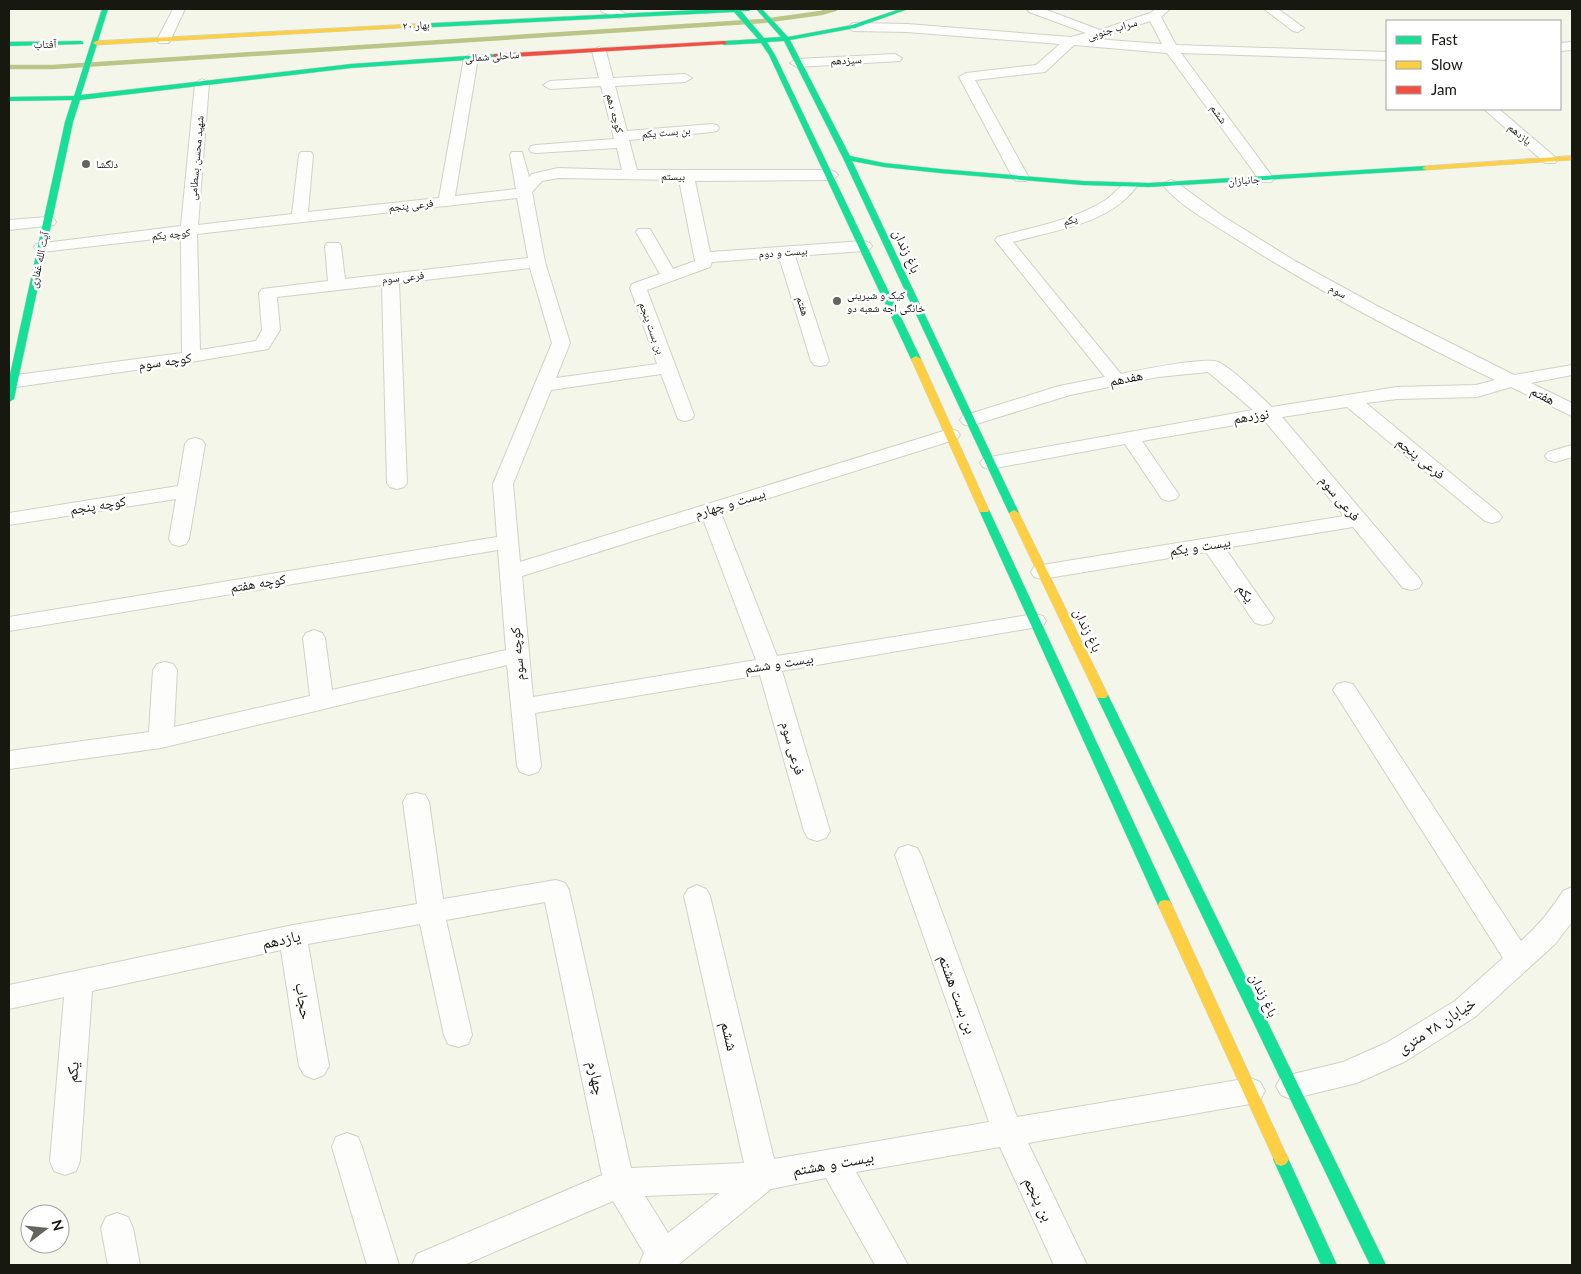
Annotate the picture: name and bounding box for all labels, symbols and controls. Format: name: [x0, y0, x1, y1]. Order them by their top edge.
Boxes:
street label: سراب جنوبی: [1085, 15, 1139, 43]
street label: بهار ۲۰: [402, 17, 430, 32]
legend: [1386, 20, 1561, 110]
text: Fast: [1431, 30, 1458, 48]
street label: آفتاب: [34, 37, 57, 51]
street label: ساحلی شمالی: [464, 47, 520, 65]
street label: سیزدهم: [830, 52, 862, 69]
text: Slow: [1431, 55, 1463, 73]
text: Jam: [1431, 80, 1457, 98]
street label: کوچه دهم: [602, 92, 627, 135]
street label: ششم: [1207, 102, 1231, 127]
street label: شهید محسن بسطامی: [185, 115, 207, 201]
street label: یازدهم: [1505, 120, 1535, 149]
street label: بن بست یکم: [641, 123, 691, 142]
place label: دلگشا: [96, 157, 118, 170]
marker: دلگشا: [80, 158, 92, 170]
street label: بیستم: [661, 169, 685, 184]
street label: جانبازان: [1227, 172, 1261, 188]
street label: فرعی پنجم: [388, 196, 435, 215]
street label: یکم: [1061, 211, 1080, 230]
street label: کوچه یکم: [151, 225, 192, 244]
street label: باغ زندان: [888, 226, 925, 277]
street label: آیت الله غفاری: [26, 230, 52, 289]
street label: بیست و دوم: [758, 243, 808, 261]
street label: فرعی سوم: [381, 268, 425, 286]
street label: سوم: [1327, 281, 1349, 301]
place label: کیک و شیرینی خانگی اجه شعبه دو: [847, 288, 925, 315]
street label: هفتم: [792, 295, 813, 318]
marker: کیک و شیرینی خانگی اجه شعبه دو: [831, 295, 843, 307]
street label: بن بست پنجم: [635, 300, 668, 356]
street label: کوچه سوم: [137, 348, 193, 375]
street label: هفدهم: [1108, 366, 1144, 391]
street label: هفتم: [1527, 381, 1558, 410]
street label: نوزدهم: [1232, 404, 1271, 429]
street label: فرعی پنجم: [1392, 433, 1449, 484]
street label: فرعی سوم: [1315, 471, 1364, 525]
street label: بیست و چهارم: [692, 484, 768, 523]
street label: کوچه پنجم: [69, 492, 128, 519]
street label: بیست و یکم: [1168, 532, 1232, 561]
street label: کوچه هفتم: [229, 570, 287, 597]
street label: یکم: [1232, 580, 1259, 607]
street label: باغ زندان: [1069, 605, 1106, 656]
street label: کوچه سوم: [506, 626, 529, 682]
street label: بیست و ششم: [743, 649, 815, 678]
street label: فرعی سوم: [776, 719, 809, 777]
street label: یازدهم: [260, 925, 302, 954]
street label: بن بست هشتم: [933, 952, 982, 1037]
street label: باغ زندان: [1245, 970, 1282, 1021]
street label: حجاب: [292, 981, 317, 1021]
street label: خیابان ۲۸ متری: [1393, 992, 1480, 1059]
street label: ششم: [716, 1019, 743, 1053]
street label: چهارم: [583, 1059, 610, 1097]
street label: یکم: [61, 1061, 84, 1084]
street label: بیست و هشتم: [791, 1146, 876, 1181]
street label: بن پنجم: [1019, 1173, 1058, 1225]
north arrow: [20, 1204, 70, 1254]
text: N: [48, 1218, 68, 1233]

